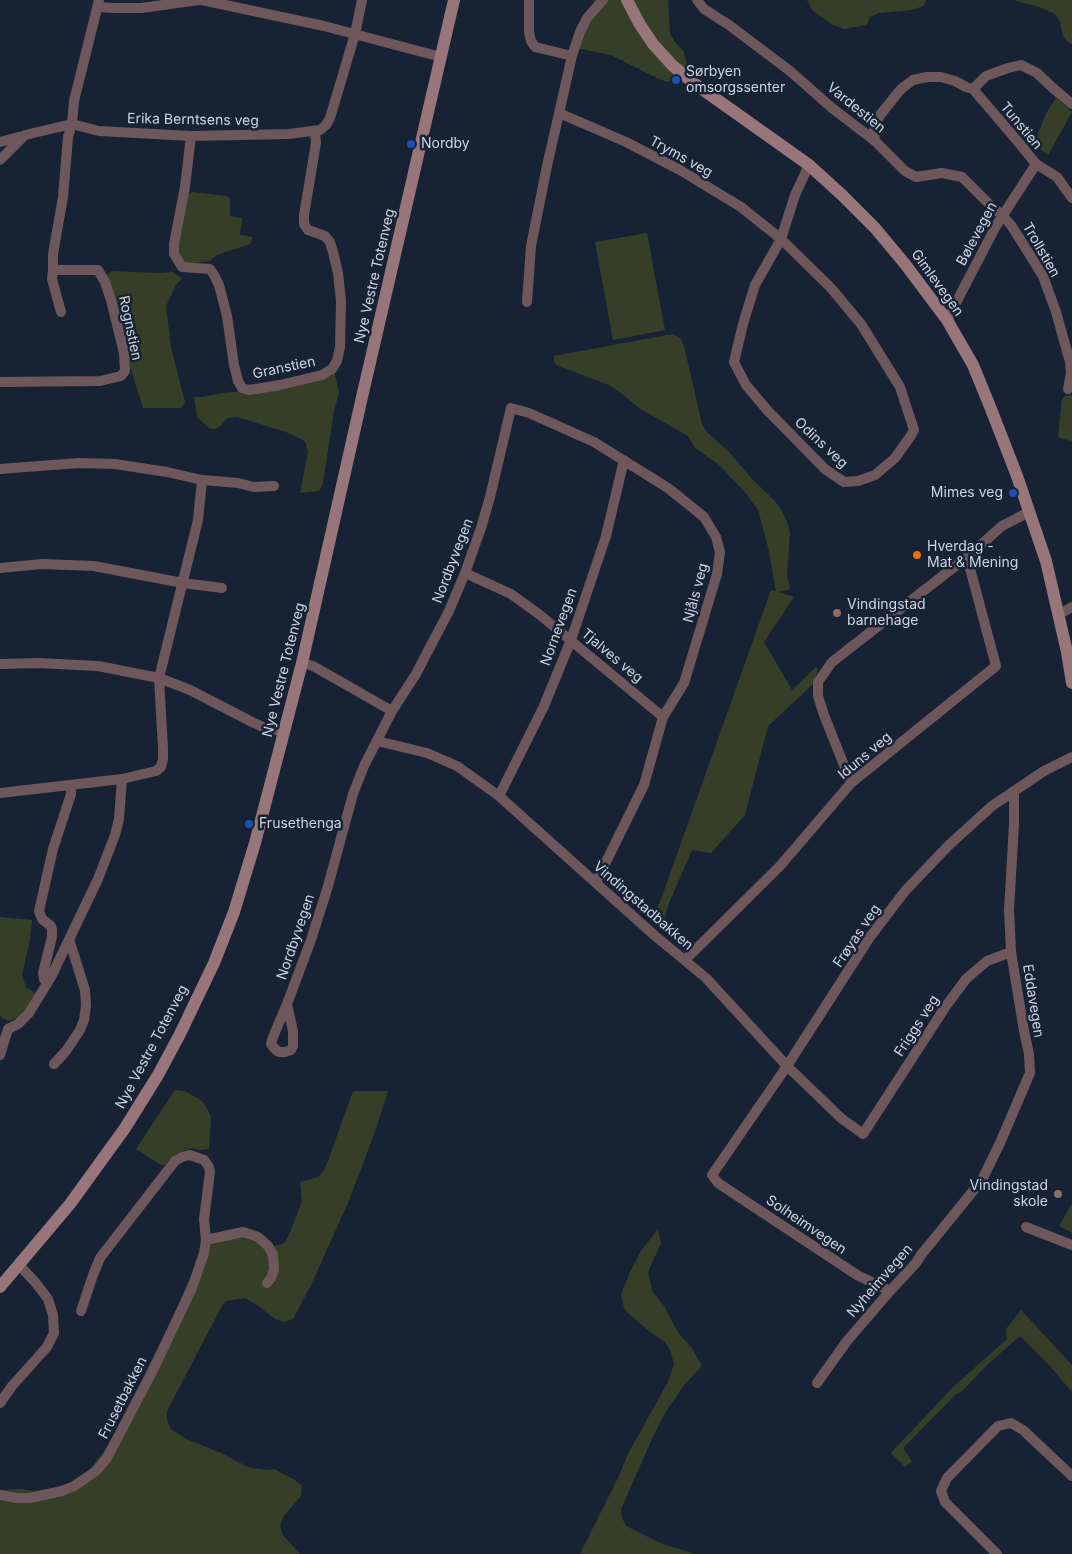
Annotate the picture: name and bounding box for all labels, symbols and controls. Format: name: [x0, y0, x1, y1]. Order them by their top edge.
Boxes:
place label: Sørbyen omsorgssenter: [686, 64, 785, 96]
marker: Sørbyen omsorgssenter: [670, 74, 682, 86]
street label: Vardestien: [823, 79, 889, 137]
street label: Tunstien: [996, 99, 1046, 153]
street label: Erika Berntsens veg: [127, 110, 259, 130]
street label: Tryms veg: [647, 133, 715, 181]
place label: Nordby: [421, 136, 470, 152]
marker: Nordby: [405, 138, 417, 150]
street label: Bølevegen: [953, 199, 1001, 269]
street label: Nye Vestre Totenveg: [351, 207, 399, 345]
street label: Trollstien: [1019, 220, 1063, 280]
street label: Gimlevegen: [907, 246, 967, 320]
street label: Rognstien: [115, 294, 145, 362]
street label: Granstien: [251, 353, 317, 383]
street label: Odins veg: [791, 414, 851, 472]
place label: Mimes veg: [931, 485, 1003, 501]
marker: Mimes veg: [1007, 487, 1019, 499]
street label: Nordbyvegen: [429, 516, 477, 606]
place label: Hverdag - Mat & Mening: [927, 539, 1018, 572]
marker: Hverdag - Mat & Mening: [911, 549, 923, 561]
street label: Njåls veg: [680, 561, 712, 625]
street label: Nornevegen: [537, 586, 581, 668]
place label: Vindingstad barnehage: [847, 597, 926, 630]
street label: Nye Vestre Totenveg: [259, 601, 309, 739]
marker: Vindingstad barnehage: [831, 607, 843, 619]
street label: Tjalves veg: [578, 625, 646, 687]
street label: Iduns veg: [835, 729, 895, 783]
place label: Frusethenga: [259, 816, 342, 832]
marker: Frusethenga: [243, 818, 255, 830]
street label: Vindingstadbakken: [590, 858, 696, 954]
street label: Nordbyvegen: [273, 892, 319, 982]
street label: Frøyas veg: [830, 901, 884, 971]
street label: Eddavegen: [1019, 963, 1047, 1039]
street label: Nye Vestre Totenveg: [112, 982, 192, 1112]
street label: Friggs veg: [891, 992, 943, 1060]
place label: Vindingstad skole: [969, 1178, 1048, 1210]
marker: Vindingstad skole: [1052, 1188, 1064, 1200]
street label: Solheimvegen: [763, 1192, 849, 1258]
street label: Nyheimvegen: [844, 1241, 916, 1321]
street label: Frusetbakken: [95, 1354, 151, 1442]

